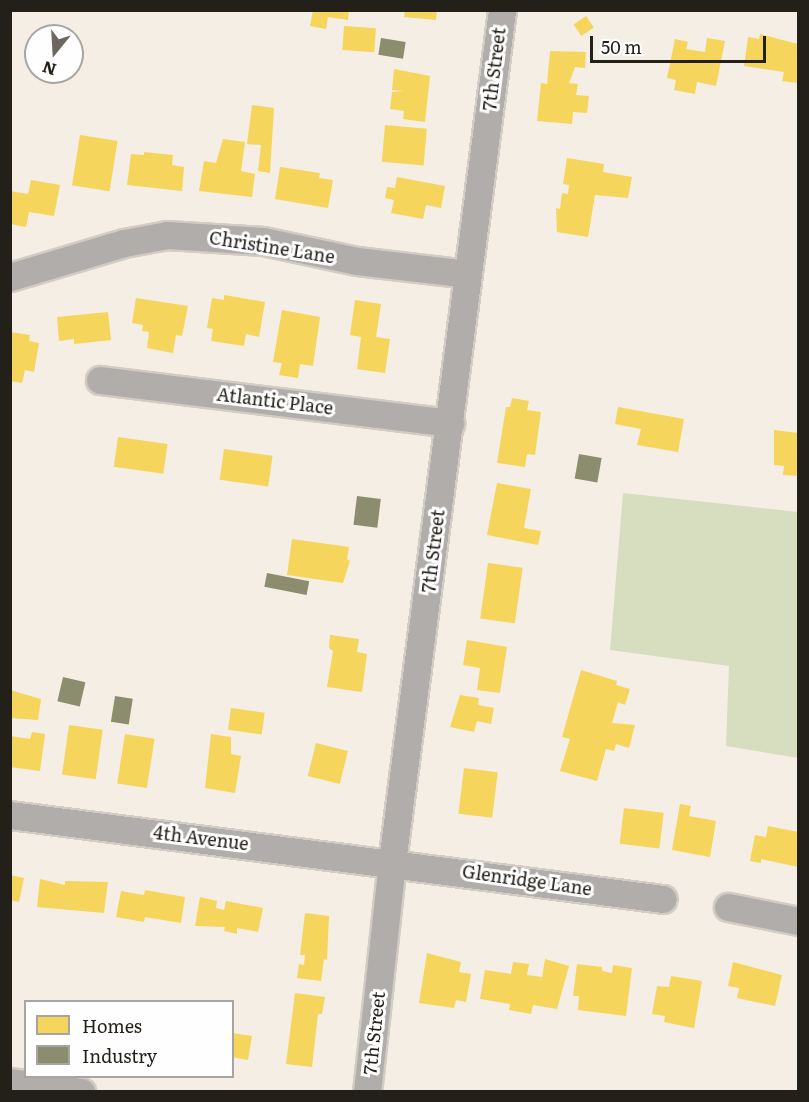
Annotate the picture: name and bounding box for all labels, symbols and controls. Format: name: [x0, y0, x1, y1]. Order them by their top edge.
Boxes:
north arrow: [24, 24, 84, 84]
scale bar: [593, 24, 768, 62]
street label: 7th Street: [478, 26, 510, 112]
text: 50 m: [601, 33, 642, 60]
text: N: [39, 56, 59, 83]
street label: Christine Lane: [208, 226, 336, 268]
street label: Atlantic Place: [216, 383, 334, 419]
street label: 7th Street: [417, 508, 449, 594]
street label: 4th Avenue: [152, 821, 250, 855]
street label: Glenridge Lane: [461, 860, 593, 900]
street label: 7th Street: [359, 990, 389, 1076]
legend: [24, 1000, 234, 1078]
text: Homes: [82, 1012, 142, 1039]
text: Industry: [82, 1042, 157, 1069]

